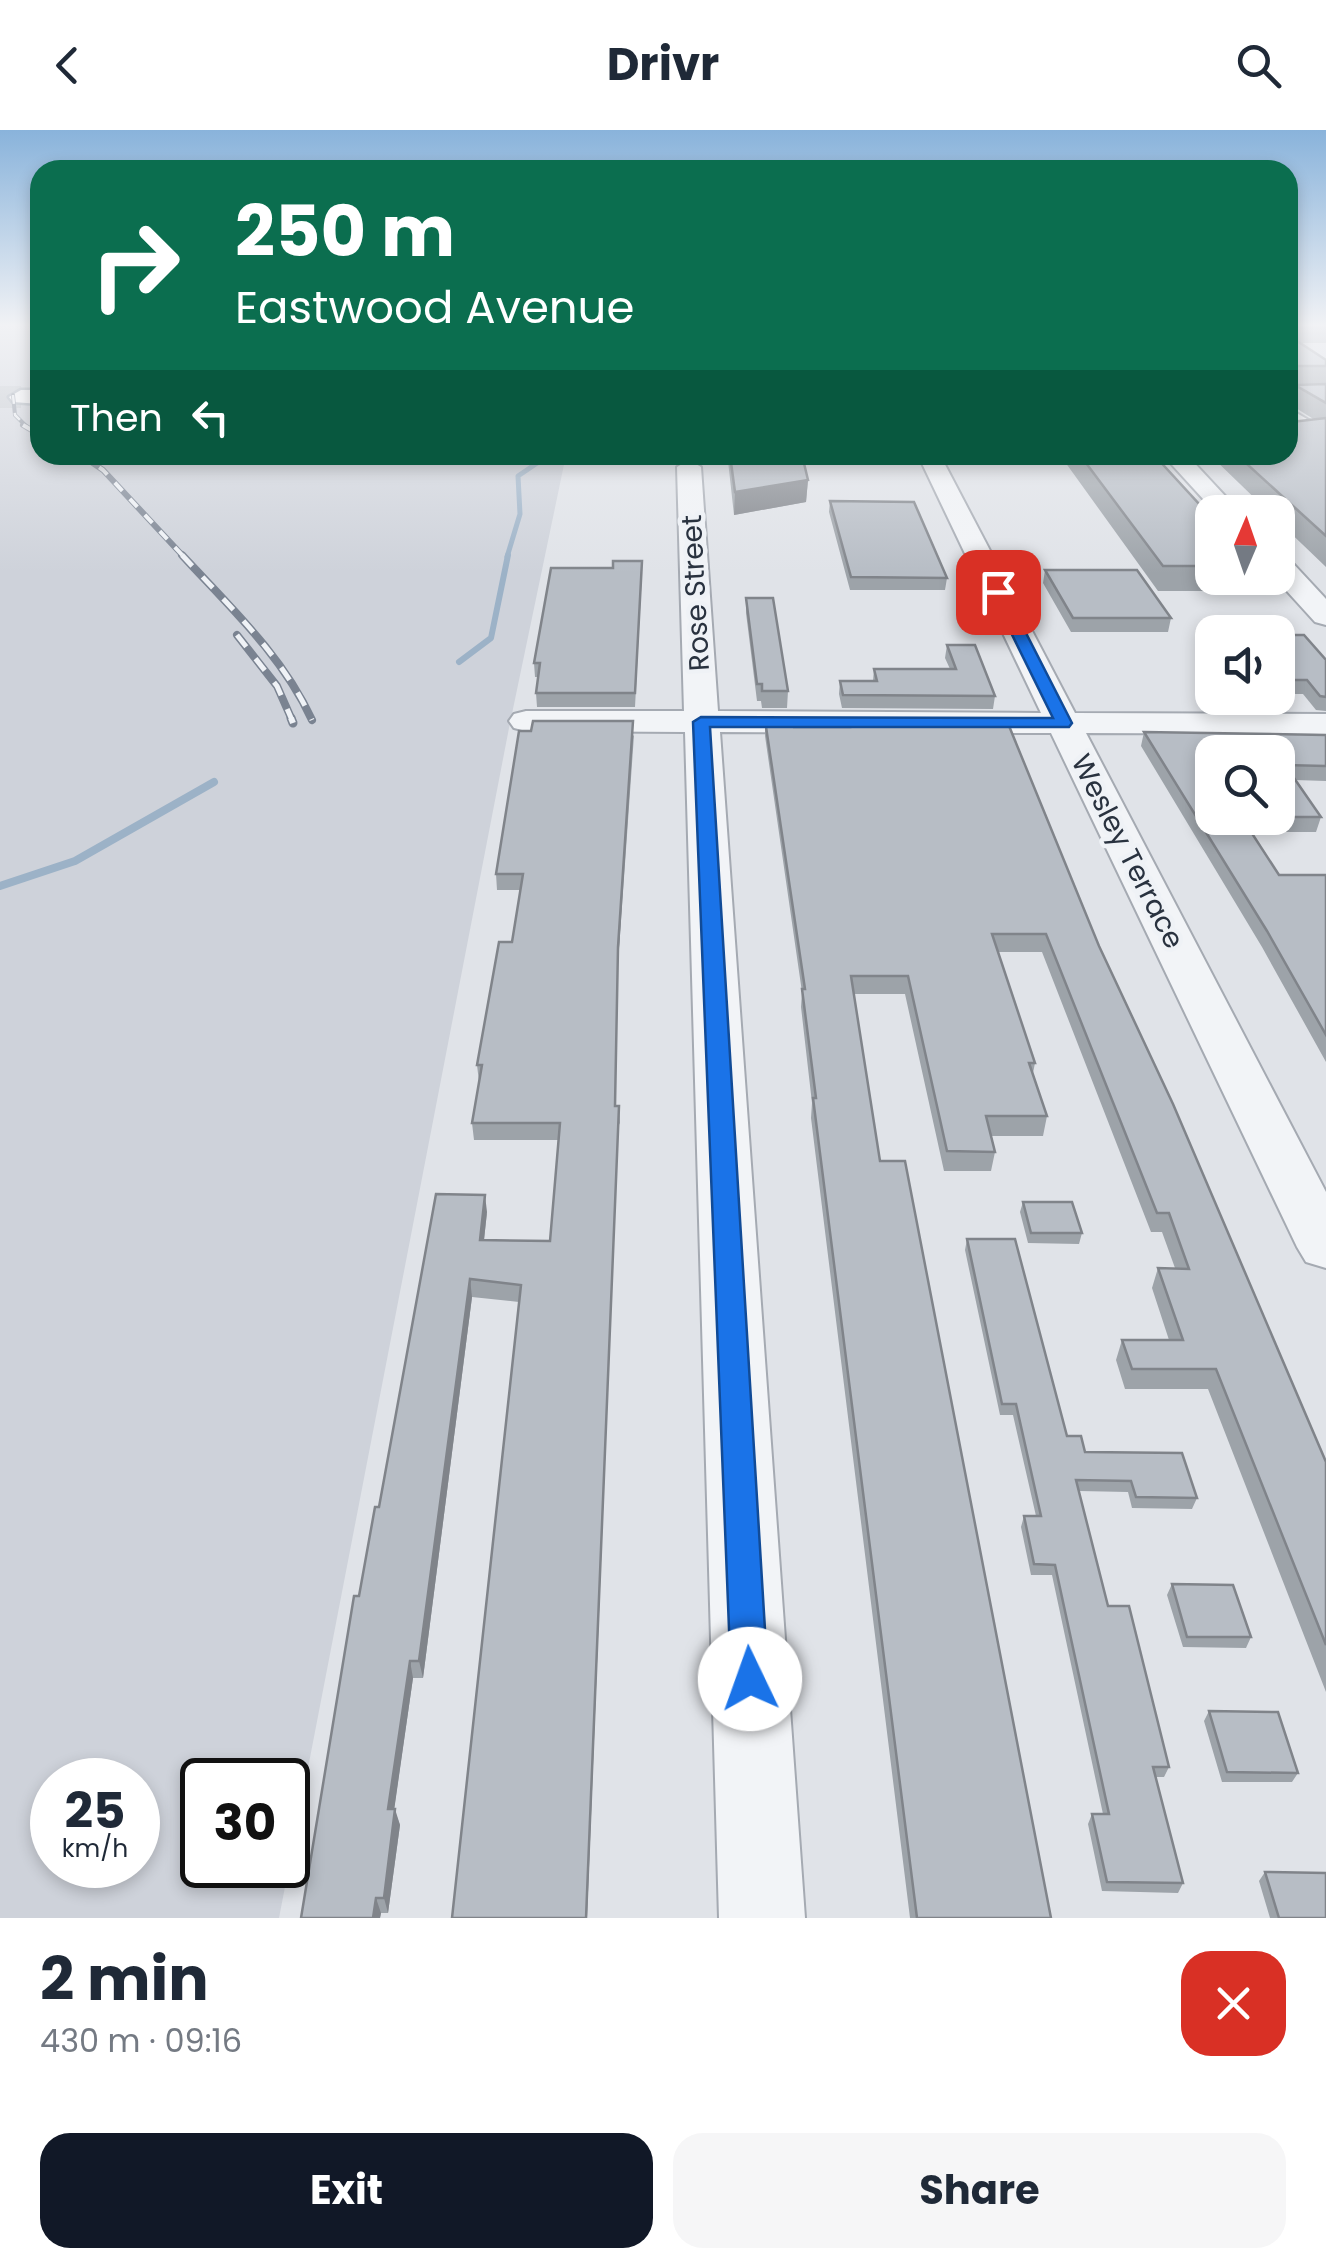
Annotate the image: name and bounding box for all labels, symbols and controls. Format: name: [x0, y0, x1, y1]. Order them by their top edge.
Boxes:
text: Drivr: [607, 33, 719, 96]
icon: back: [40, 38, 95, 93]
icon: search: [1231, 38, 1286, 93]
text: 250 m: [235, 182, 455, 281]
icon: right: [70, 200, 200, 330]
text: Eastwood Avenue: [235, 276, 634, 339]
icon: left: [183, 390, 238, 445]
text: Then: [70, 391, 163, 444]
north arrow: [1195, 495, 1295, 595]
map controls: [1195, 495, 1295, 835]
street label: Rose Street: [672, 514, 719, 672]
pin: [956, 550, 1041, 635]
icon: arrive: [971, 565, 1026, 620]
button: sound: [1195, 615, 1295, 715]
button: search: [1195, 735, 1295, 835]
street label: Wesley Terrace: [1062, 747, 1193, 955]
position arrow: [698, 1627, 802, 1731]
speed limit sign: 30: [180, 1758, 310, 1888]
text: 25: [64, 1775, 126, 1846]
text: km/h: [62, 1831, 128, 1866]
text: 2 min: [40, 1937, 209, 2021]
button: close: [1181, 1951, 1286, 2056]
text: 430 m · 09:16: [40, 2018, 242, 2063]
button: Exit: [40, 2133, 653, 2248]
button: Share: [673, 2133, 1286, 2248]

